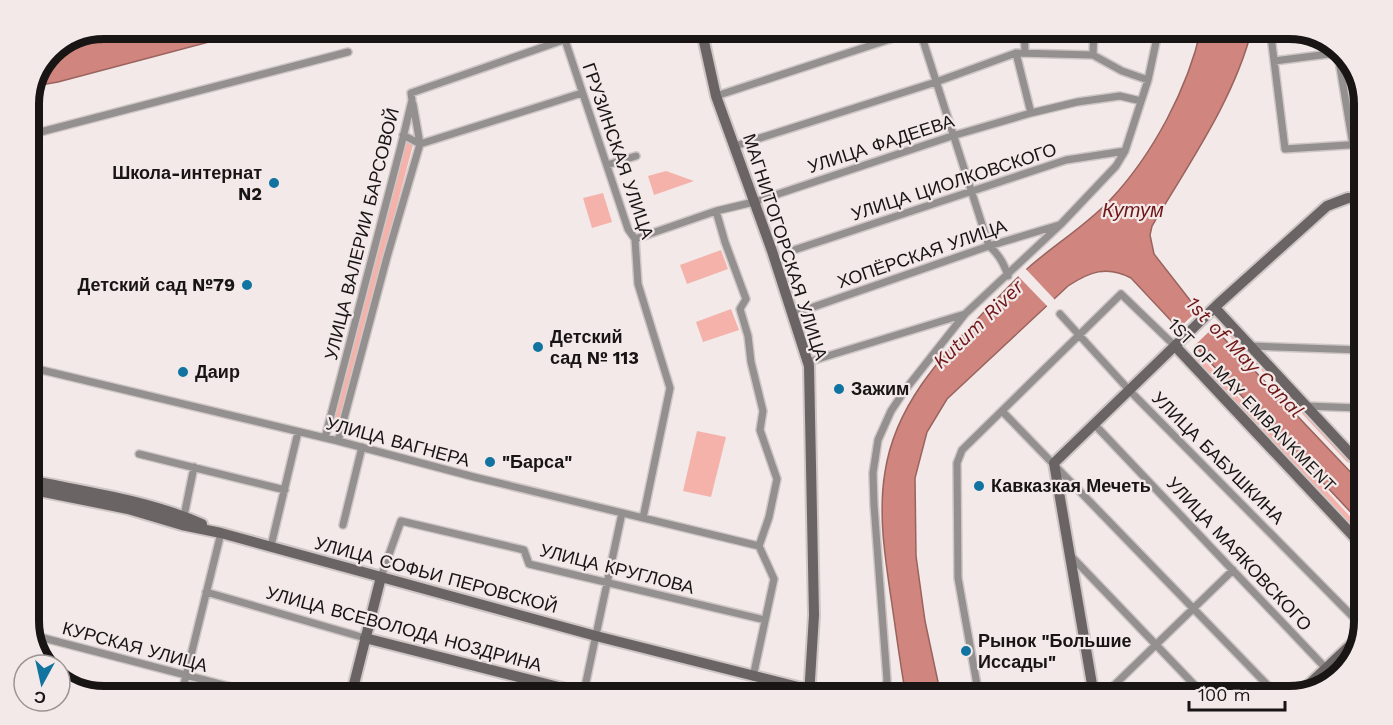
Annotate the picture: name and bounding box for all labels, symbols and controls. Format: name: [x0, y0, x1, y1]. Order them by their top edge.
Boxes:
street label: ГРУЗИНСКАЯ УЛИЦА: [578, 60, 658, 242]
street label: УЛИЦА ВАЛЕРИИ БАРСОВОЙ: [320, 106, 403, 362]
street label: УЛИЦА ФАДЕЕВА: [805, 110, 957, 177]
street label: МАГНИТОГОРСКАЯ УЛИЦА: [739, 131, 832, 363]
street label: УЛИЦА ЦИОЛКОВСКОГО: [849, 138, 1059, 225]
place label: Школа-интернат N2: [112, 162, 262, 204]
marker: Школа-интернат N2: [267, 176, 281, 190]
water label: Кутум: [1102, 198, 1164, 222]
street label: ХОПЁРСКАЯ УЛИЦА: [834, 215, 1009, 292]
place label: Детский сад №79: [78, 274, 235, 295]
water label: Kutum River: [928, 274, 1029, 373]
marker: Детский сад №79: [240, 278, 254, 292]
water label: 1st of May Canal: [1181, 292, 1309, 422]
street label: 1ST OF MAY EMBANKMENT: [1164, 314, 1341, 496]
place label: Детский сад № 113: [550, 326, 639, 368]
marker: Детский сад № 113: [531, 340, 545, 354]
place label: Даир: [195, 361, 240, 382]
marker: Даир: [176, 365, 190, 379]
place label: Зажим: [851, 378, 909, 399]
marker: Зажим: [832, 382, 846, 396]
street label: УЛИЦА БАБУШКИНА: [1148, 387, 1289, 528]
street label: УЛИЦА ВАГНЕРА: [324, 412, 472, 471]
place label: "Барса": [502, 451, 572, 472]
marker: "Барса": [483, 455, 497, 469]
street label: УЛИЦА МАЯКОВСКОГО: [1163, 472, 1316, 635]
place label: Кавказкая Мечеть: [991, 475, 1151, 496]
marker: Кавказкая Мечеть: [972, 479, 986, 493]
street label: УЛИЦА СОФЬИ ПЕРОВСКОЙ: [312, 532, 560, 617]
street label: УЛИЦА КРУГЛОВА: [538, 539, 697, 598]
street label: УЛИЦА ВСЕВОЛОДА НОЗДРИНА: [264, 582, 544, 675]
street label: КУРСКАЯ УЛИЦА: [60, 617, 210, 676]
place label: Рынок "Большие Иссады": [978, 630, 1132, 672]
marker: Рынок "Большие Иссады": [959, 644, 973, 658]
north arrow: [12, 653, 72, 713]
scale bar: [1189, 674, 1285, 712]
text: 100 m: [1198, 684, 1251, 705]
text: С: [33, 687, 47, 708]

